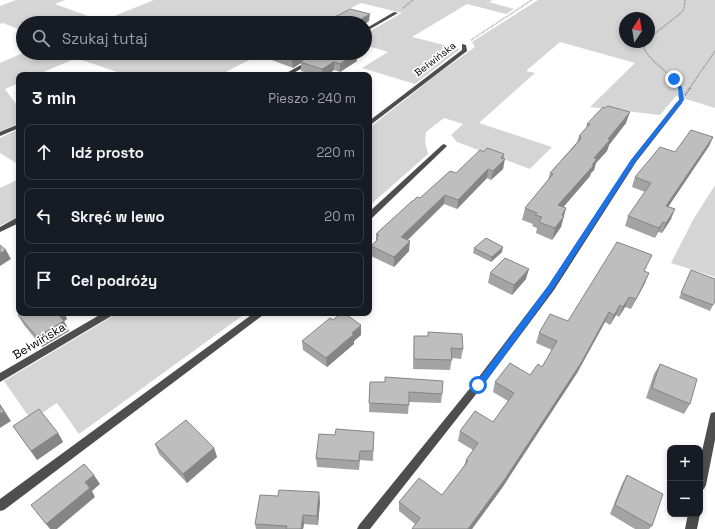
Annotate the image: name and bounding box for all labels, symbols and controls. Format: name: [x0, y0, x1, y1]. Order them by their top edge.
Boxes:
north arrow: [619, 12, 655, 48]
search box: [16, 16, 372, 60]
icon: search: [30, 27, 52, 49]
text: Szukaj tutaj: [62, 29, 148, 48]
street label: Bełwińska: [412, 39, 459, 79]
route end: [665, 70, 683, 88]
text: 3 min: [32, 87, 76, 109]
text: Pieszo · 240 m: [268, 90, 356, 107]
icon: ahead: [33, 141, 55, 163]
text: Idź prosto: [71, 143, 144, 162]
text: 220 m: [316, 144, 355, 161]
icon: left: [33, 205, 55, 227]
text: Skręć w lewo: [71, 207, 165, 226]
text: 20 m: [324, 208, 355, 225]
icon: arrive: [33, 269, 55, 291]
text: Cel podróży: [71, 271, 157, 290]
street label: Bełwińska: [10, 319, 68, 363]
route start: [469, 376, 487, 394]
map controls: [667, 445, 703, 517]
button: +: [667, 445, 703, 481]
button: −: [667, 481, 703, 517]

